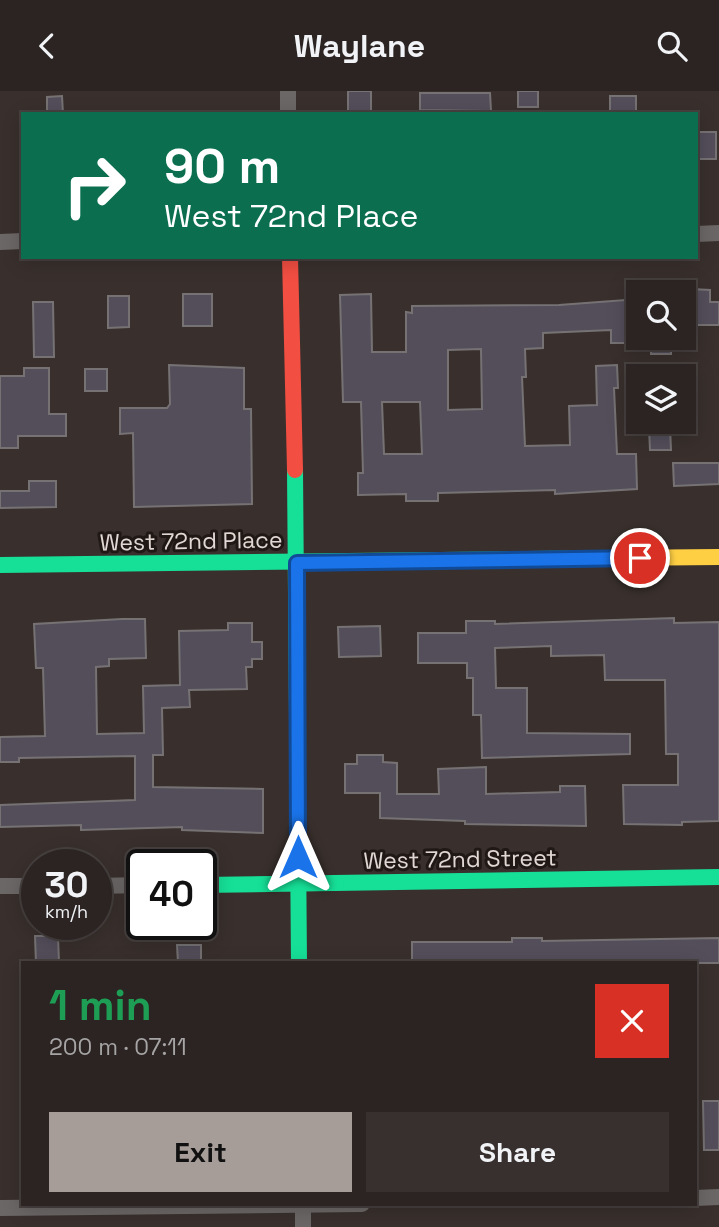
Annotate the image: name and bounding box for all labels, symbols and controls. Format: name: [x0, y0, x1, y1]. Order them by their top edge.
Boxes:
text: Waylane: [294, 26, 425, 66]
icon: back: [28, 27, 66, 65]
icon: search: [653, 27, 691, 65]
text: 90 m: [164, 135, 280, 197]
icon: right: [49, 140, 140, 231]
text: West 72nd Place: [164, 196, 419, 236]
map controls: [626, 280, 696, 434]
button: search: [626, 280, 696, 350]
button: layers: [626, 364, 696, 434]
street label: West 72nd Place: [99, 524, 283, 558]
pin: [610, 528, 670, 588]
icon: arrive: [621, 539, 659, 577]
position arrow: [261, 820, 335, 894]
street label: West 72nd Street: [363, 842, 557, 876]
speed limit sign: 40: [126, 849, 217, 940]
text: 30: [45, 863, 88, 907]
text: km/h: [45, 900, 88, 923]
text: 1 min: [49, 979, 152, 1032]
button: close: [595, 984, 669, 1058]
text: 200 m · 07:11: [49, 1032, 187, 1062]
button: Exit: [49, 1112, 352, 1192]
button: Share: [366, 1112, 669, 1192]

